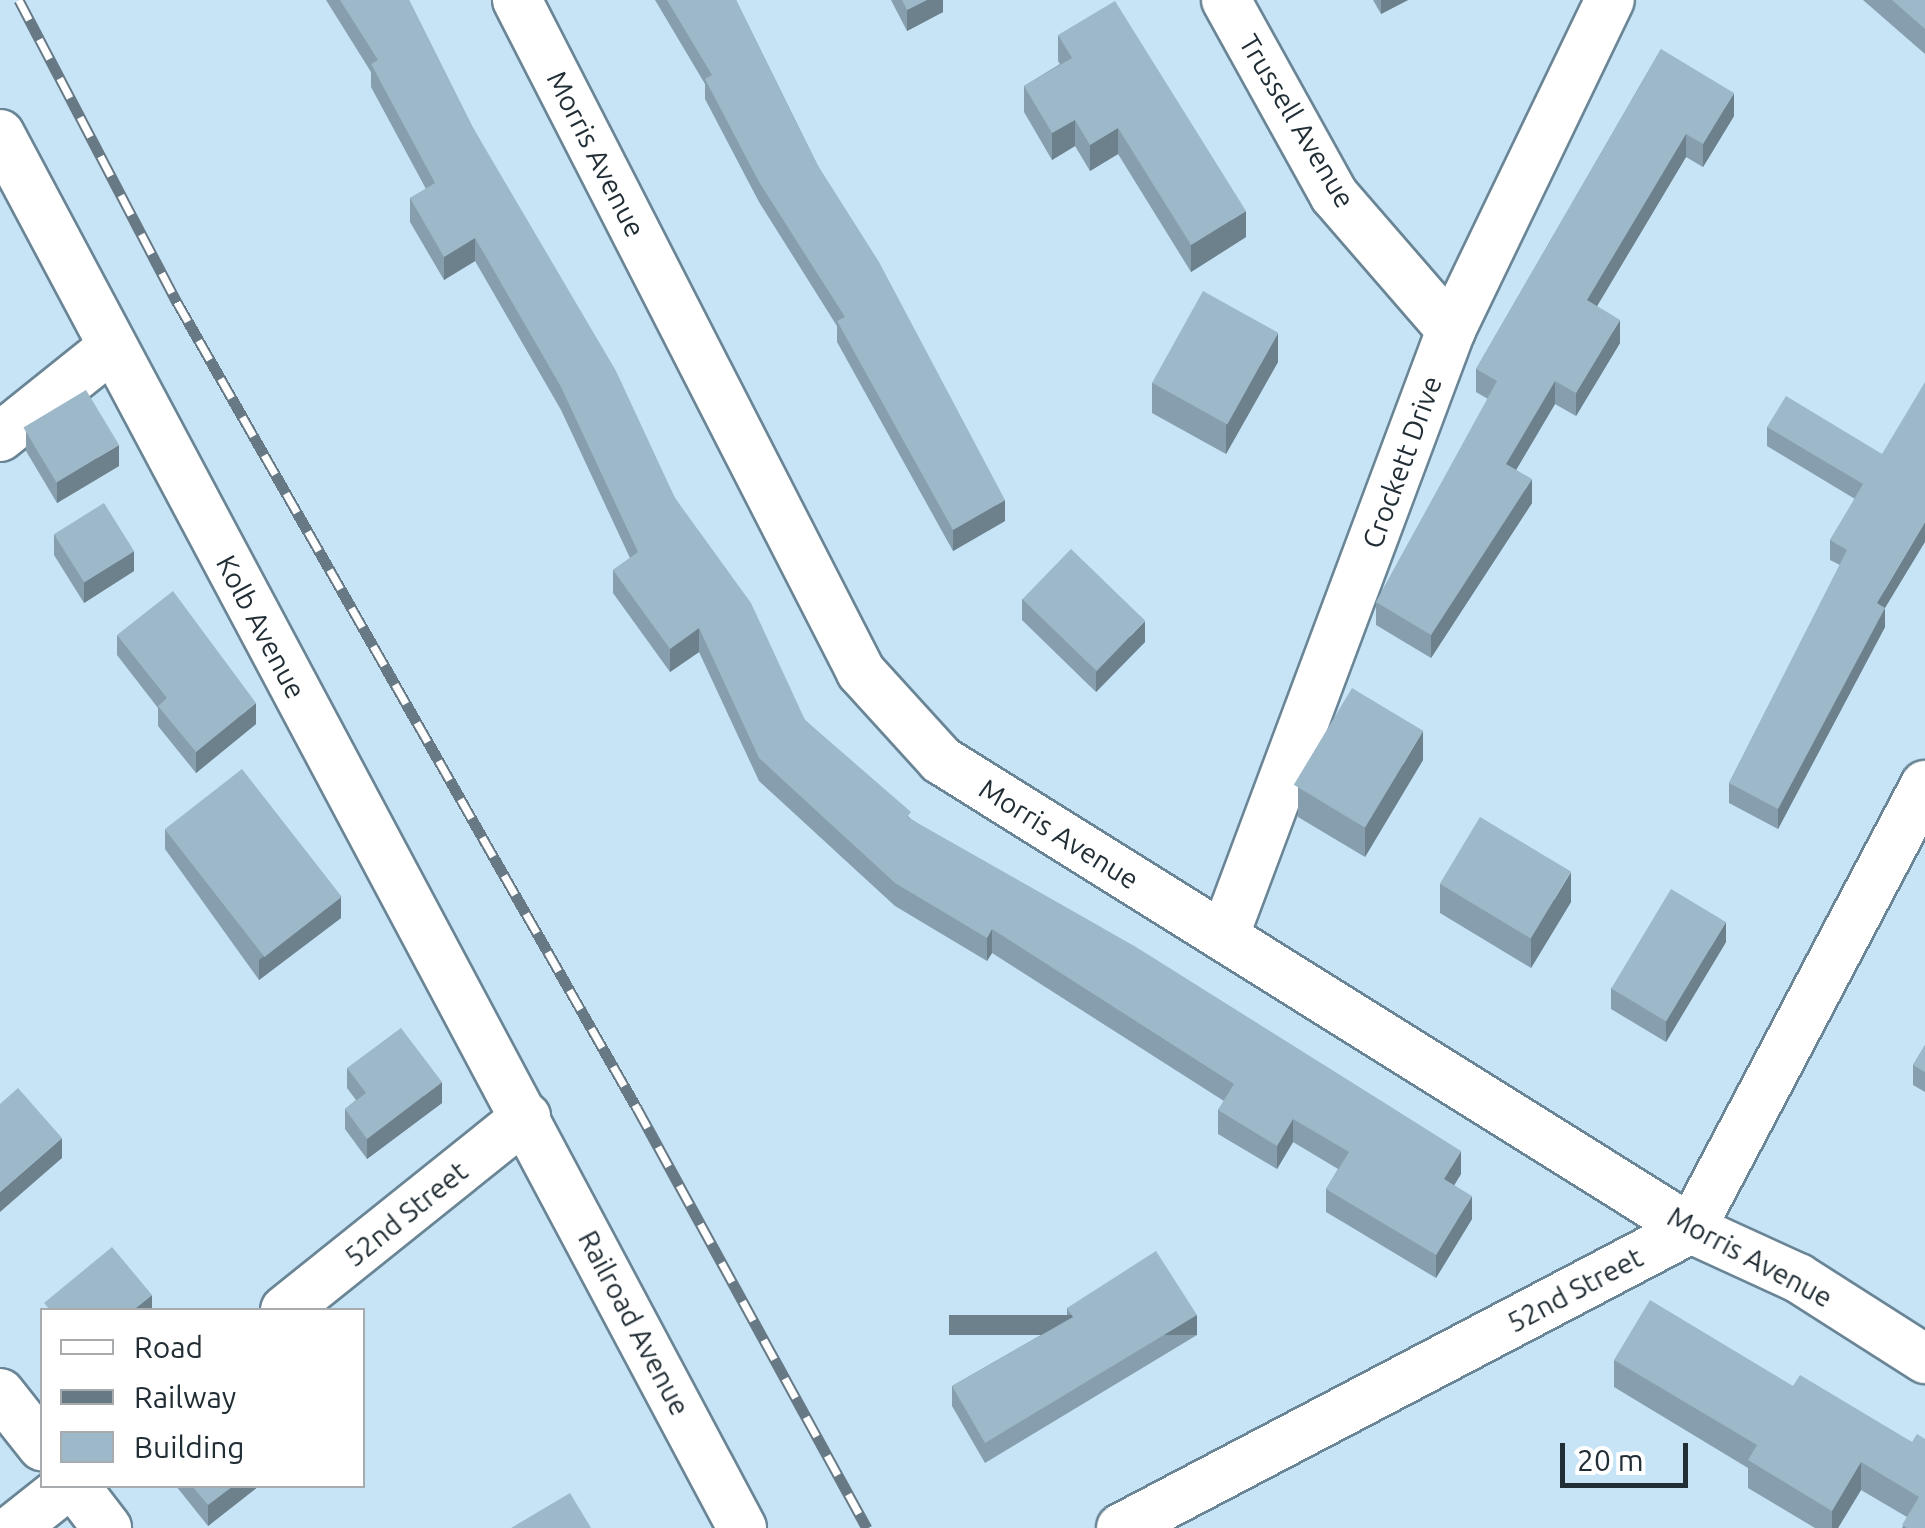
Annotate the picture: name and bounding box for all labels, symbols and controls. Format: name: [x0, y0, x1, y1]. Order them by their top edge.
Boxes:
street label: Trussell Avenue: [1232, 28, 1362, 214]
street label: Morris Avenue: [540, 65, 652, 243]
street label: Crockett Drive: [1355, 371, 1449, 553]
street label: Kolb Avenue: [209, 550, 313, 704]
street label: Morris Avenue: [973, 772, 1145, 896]
street label: 52nd Street: [338, 1154, 474, 1274]
street label: Morris Avenue: [1662, 1200, 1838, 1314]
street label: Railroad Avenue: [571, 1225, 697, 1421]
street label: 52nd Street: [1502, 1240, 1648, 1340]
legend: [40, 1308, 365, 1488]
text: Road: [134, 1330, 203, 1364]
text: Railway: [134, 1380, 236, 1414]
scale bar: [1565, 1423, 1692, 1485]
text: Building: [134, 1430, 245, 1464]
text: 20 m: [1577, 1443, 1644, 1477]

